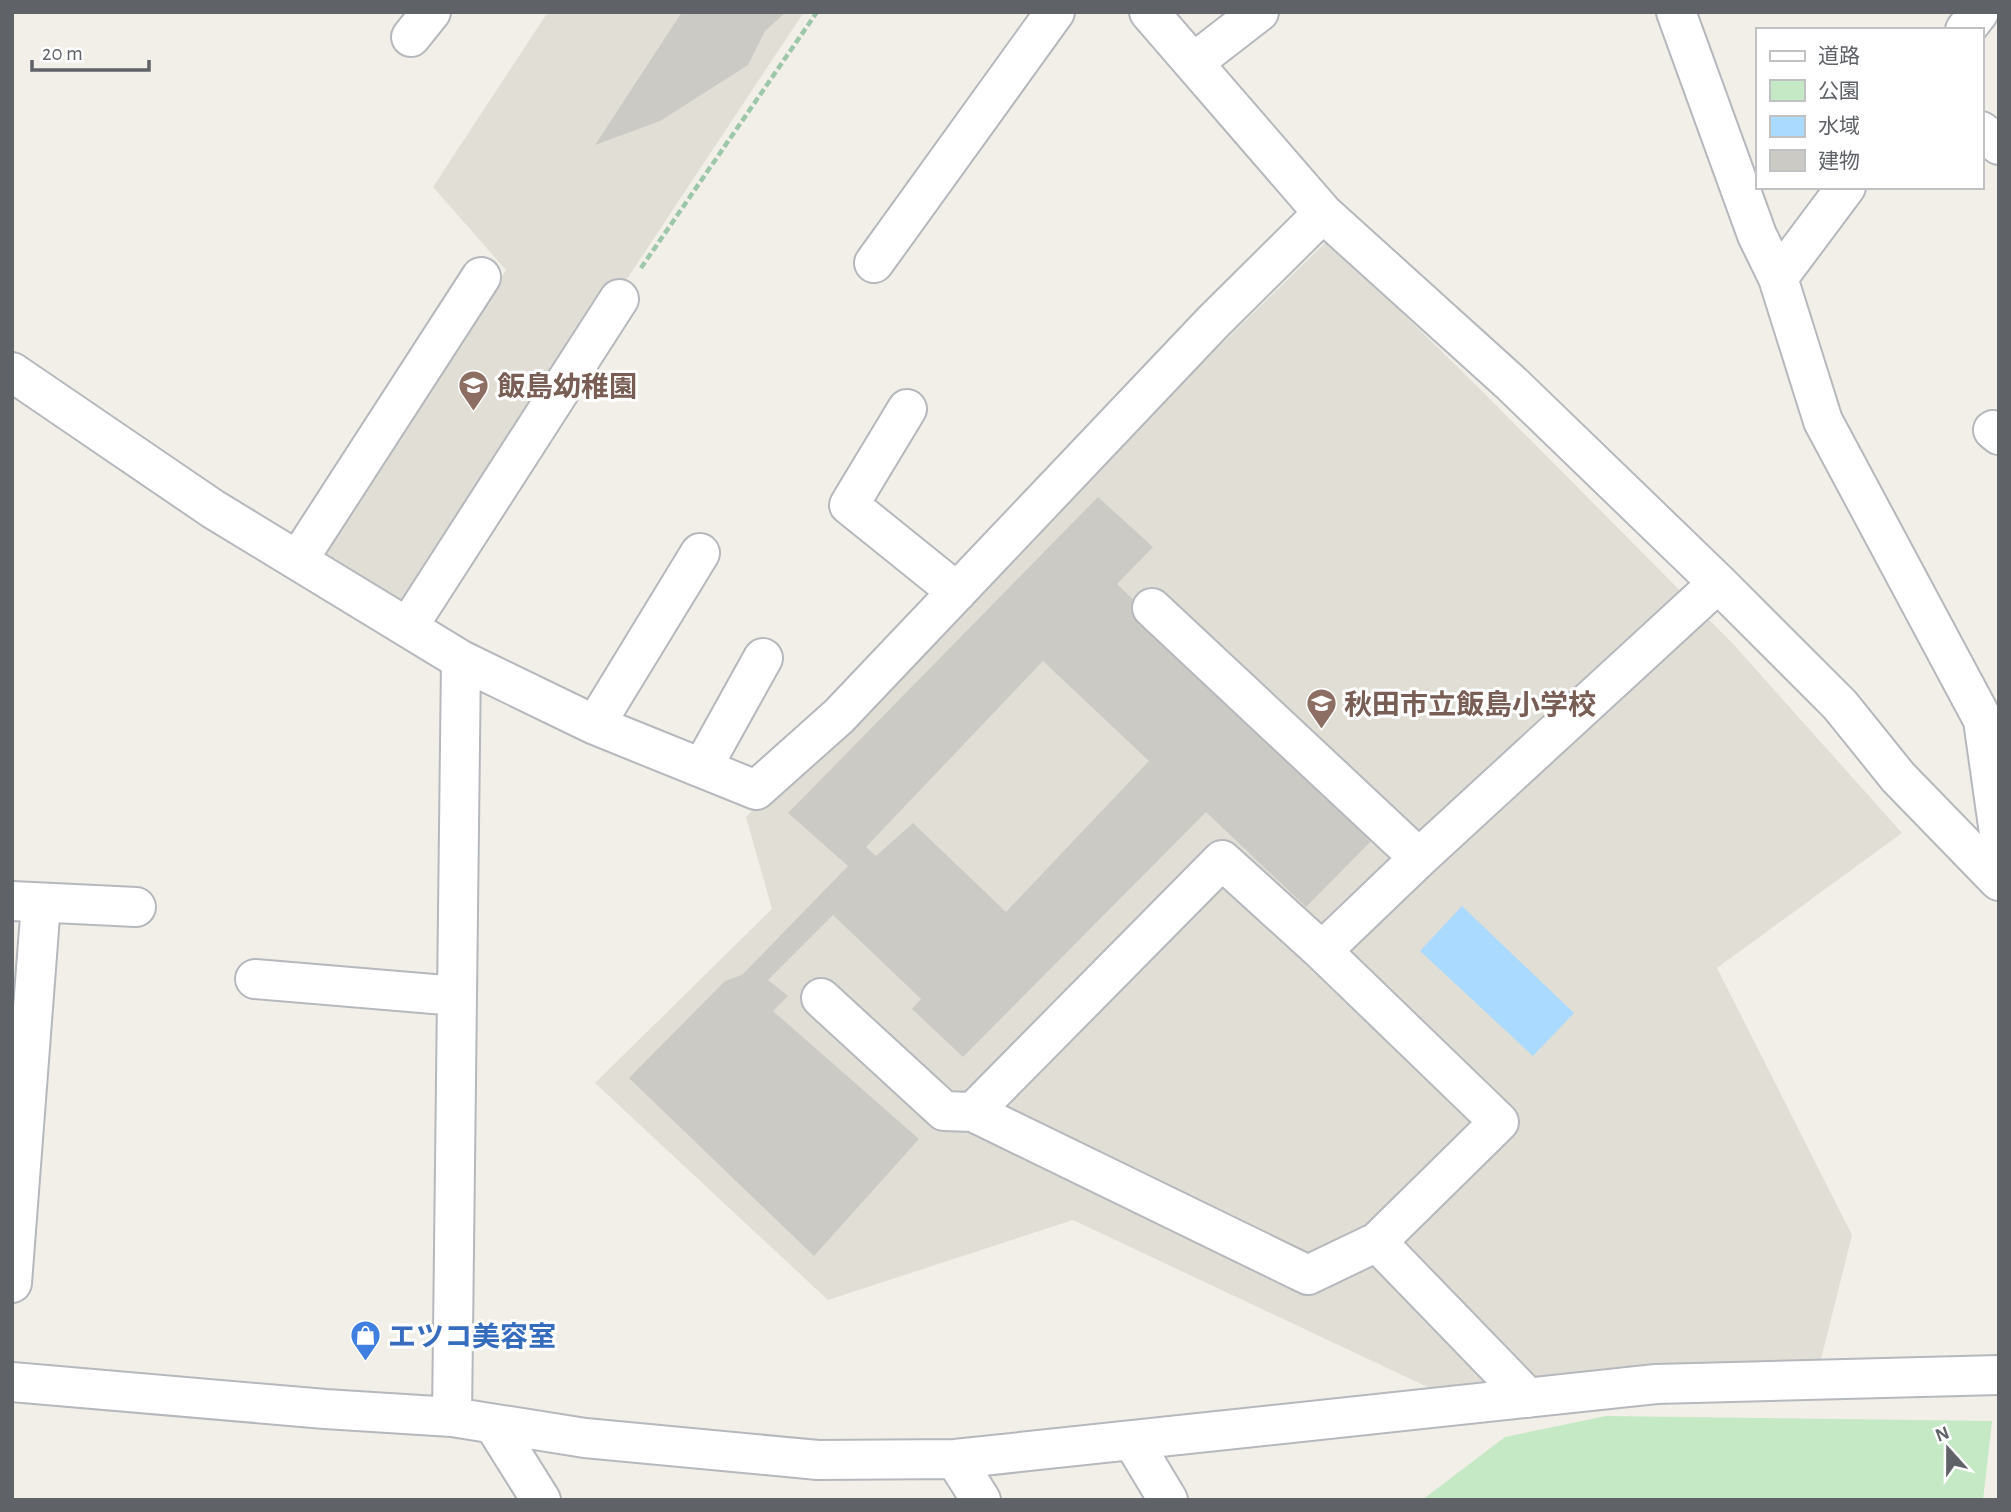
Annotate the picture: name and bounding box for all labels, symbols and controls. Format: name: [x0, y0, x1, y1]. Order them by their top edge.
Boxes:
scale bar: [32, 28, 149, 72]
legend: [1756, 28, 1983, 189]
text: 20 m: [42, 43, 83, 64]
text: 道路: [1818, 45, 1860, 67]
text: 公園: [1818, 81, 1860, 102]
text: 水域: [1818, 115, 1860, 137]
text: 建物: [1818, 150, 1860, 172]
school or university icon: 飯島幼稚園: [457, 369, 491, 413]
place label: 飯島幼稚園: [497, 371, 637, 402]
school or university icon: 秋田市立飯島小学校: [1304, 687, 1338, 731]
place label: 秋田市立飯島小学校: [1344, 689, 1596, 720]
shop icon: エツコ美容室: [348, 1319, 382, 1363]
place label: エツコ美容室: [388, 1322, 556, 1352]
north arrow: [1913, 1414, 1983, 1484]
text: N: [1933, 1423, 1952, 1446]

